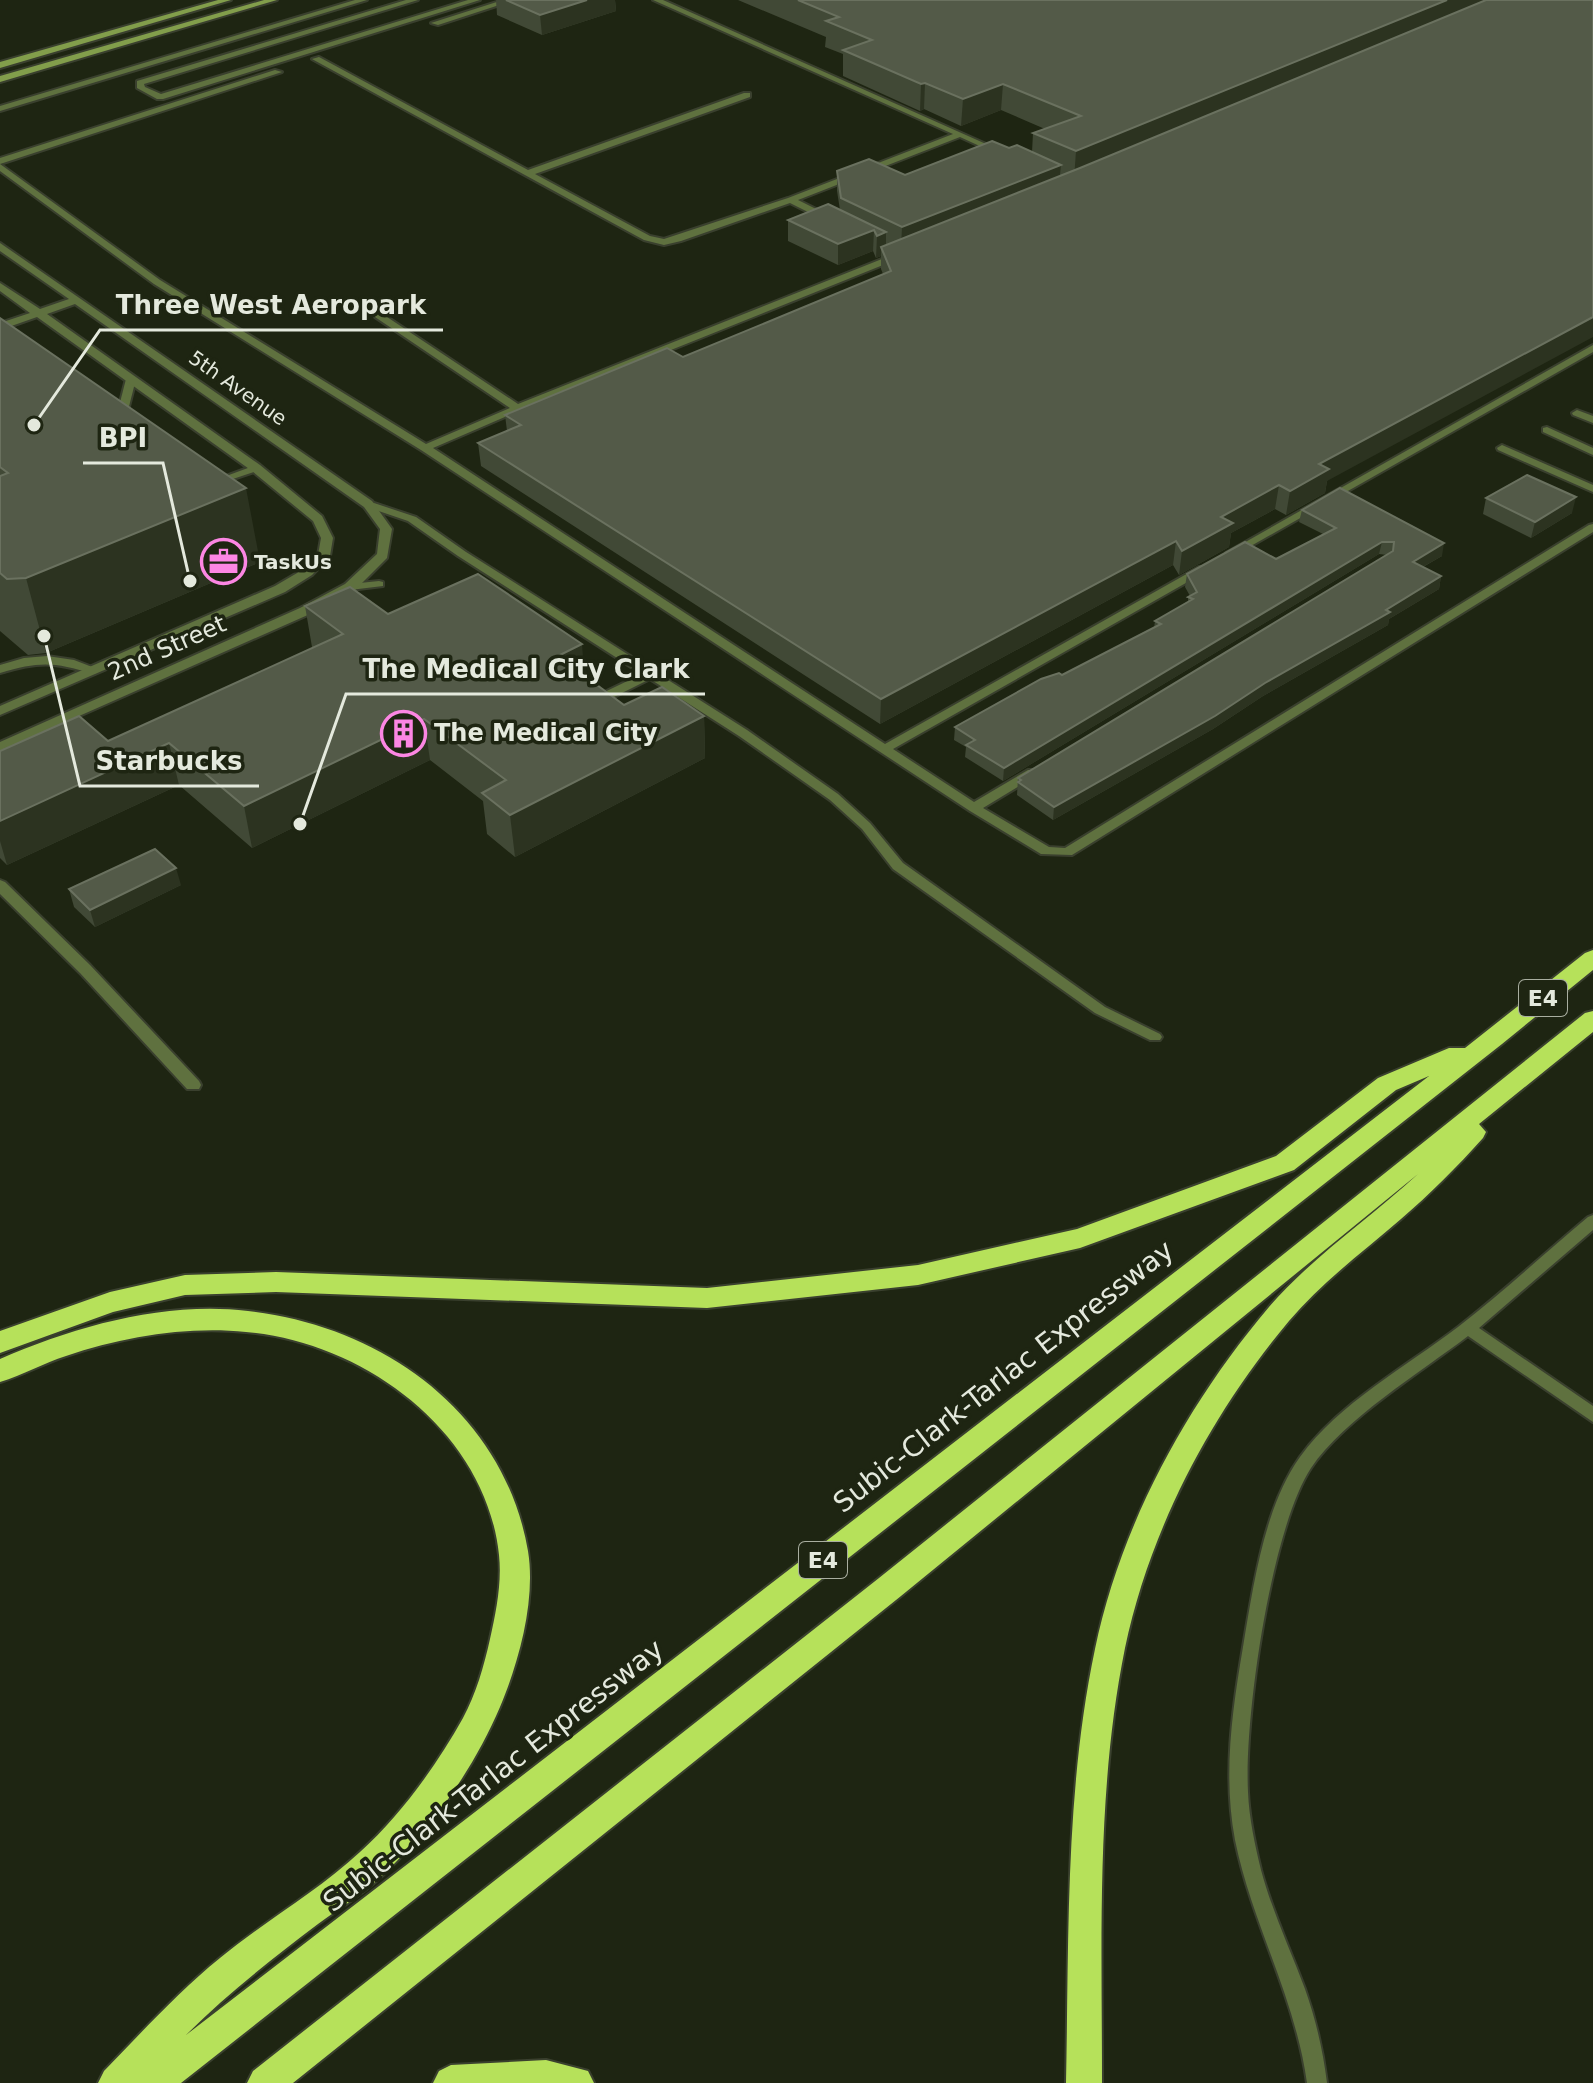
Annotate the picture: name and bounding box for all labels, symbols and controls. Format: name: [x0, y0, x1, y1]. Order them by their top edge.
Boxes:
callout: Three West Aeropark: [100, 280, 443, 330]
text: Three West Aeropark: [116, 290, 427, 320]
street label: 5th Avenue: [184, 346, 292, 430]
callout: BPI: [83, 413, 163, 463]
text: BPI: [99, 423, 147, 453]
office icon: TaskUs: [199, 538, 247, 586]
place label: TaskUs: [254, 550, 332, 574]
street label: 2nd Street: [104, 610, 230, 686]
callout: The Medical City Clark: [346, 644, 705, 694]
text: The Medical City Clark: [363, 654, 690, 684]
building icon: The Medical City: [379, 709, 427, 757]
place label: The Medical City: [434, 719, 658, 747]
callout: Starbucks: [80, 736, 259, 786]
text: Starbucks: [96, 746, 242, 776]
road number: E4: [1519, 980, 1567, 1016]
street label: Subic-Clark-Tarlac Expressway: [827, 1233, 1180, 1520]
road number: E4: [799, 1542, 847, 1578]
street label: Subic-Clark-Tarlac Expressway: [317, 1632, 670, 1919]

